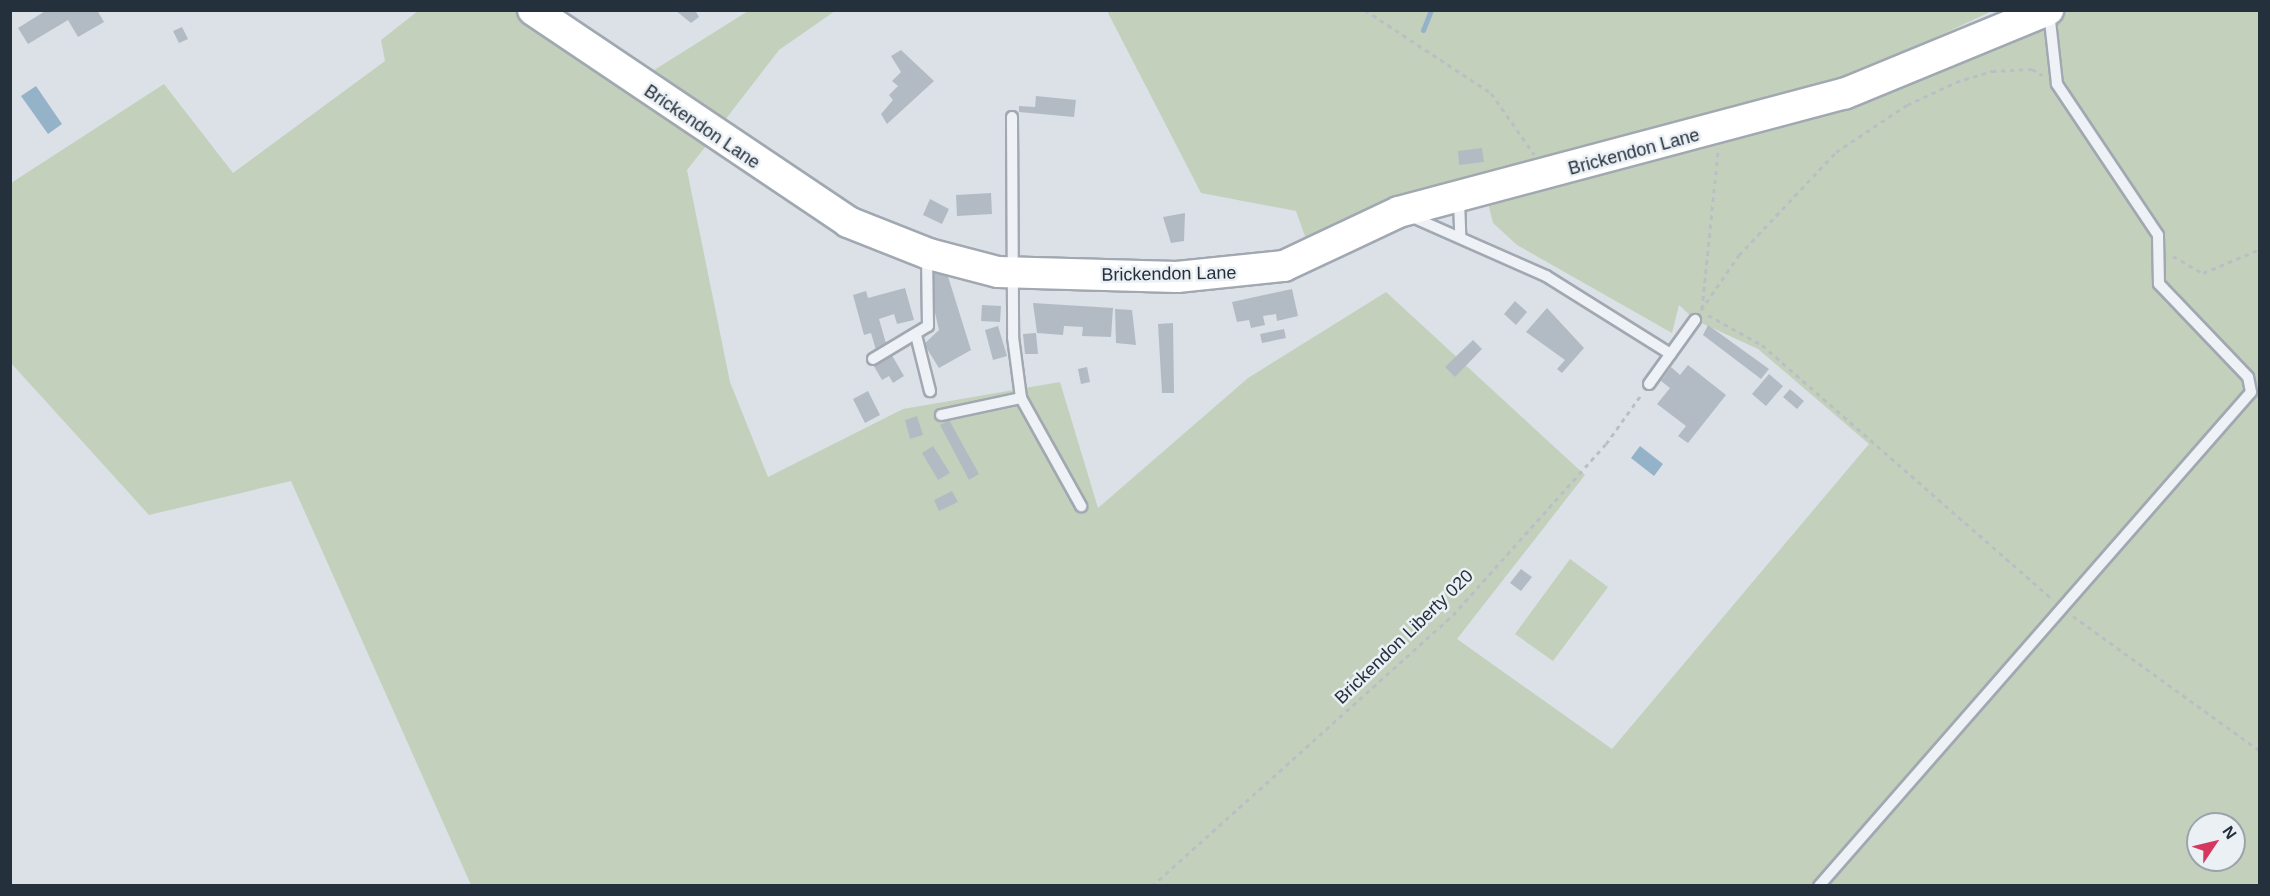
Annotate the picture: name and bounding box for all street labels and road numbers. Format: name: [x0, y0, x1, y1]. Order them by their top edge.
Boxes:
street label: Brickendon Lane: [640, 80, 764, 174]
street label: Brickendon Lane: [1566, 124, 1702, 180]
street label: Brickendon Lane: [1101, 262, 1237, 286]
street label: Brickendon Liberty 020: [1330, 565, 1478, 709]

